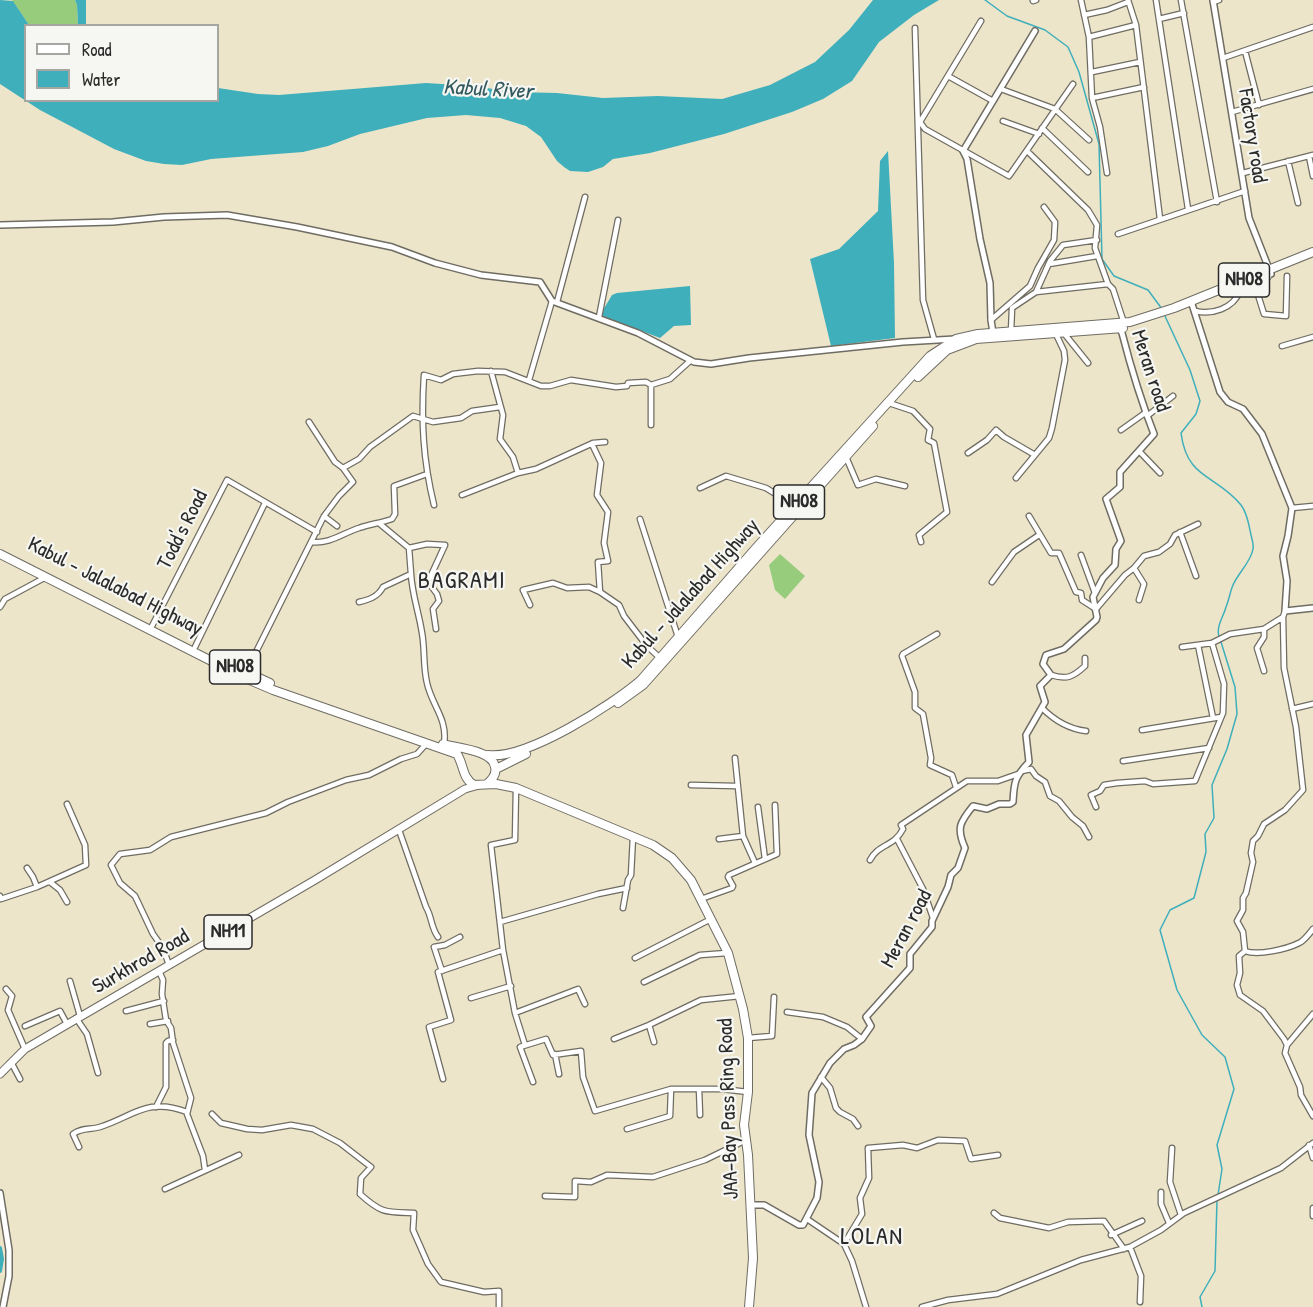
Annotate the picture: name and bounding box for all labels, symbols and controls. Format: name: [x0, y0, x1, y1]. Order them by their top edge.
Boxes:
legend: [24, 24, 219, 102]
text: Road: [82, 37, 112, 62]
text: Water: [82, 67, 120, 92]
water label: Kabul River: [442, 74, 534, 106]
street label: Factory road: [1232, 87, 1272, 185]
road number: NH08: [1218, 263, 1270, 297]
street label: Meran road: [1125, 327, 1175, 415]
road number: NH08: [774, 485, 824, 519]
street label: Todd's Road: [152, 486, 214, 574]
street label: Kabul - Jalalabad Highway: [617, 514, 765, 674]
street label: Kabul - Jalalabad Highway: [23, 532, 207, 642]
district label: BAGRAMI: [418, 568, 506, 596]
road number: NH08: [210, 650, 260, 684]
street label: Meran road: [876, 886, 938, 972]
road number: NH11: [204, 915, 252, 949]
street label: Surkhrod Road: [88, 924, 194, 1000]
street label: JAA-Bay Pass Ring Road: [713, 1018, 745, 1200]
district label: LOLAN: [840, 1224, 904, 1252]

